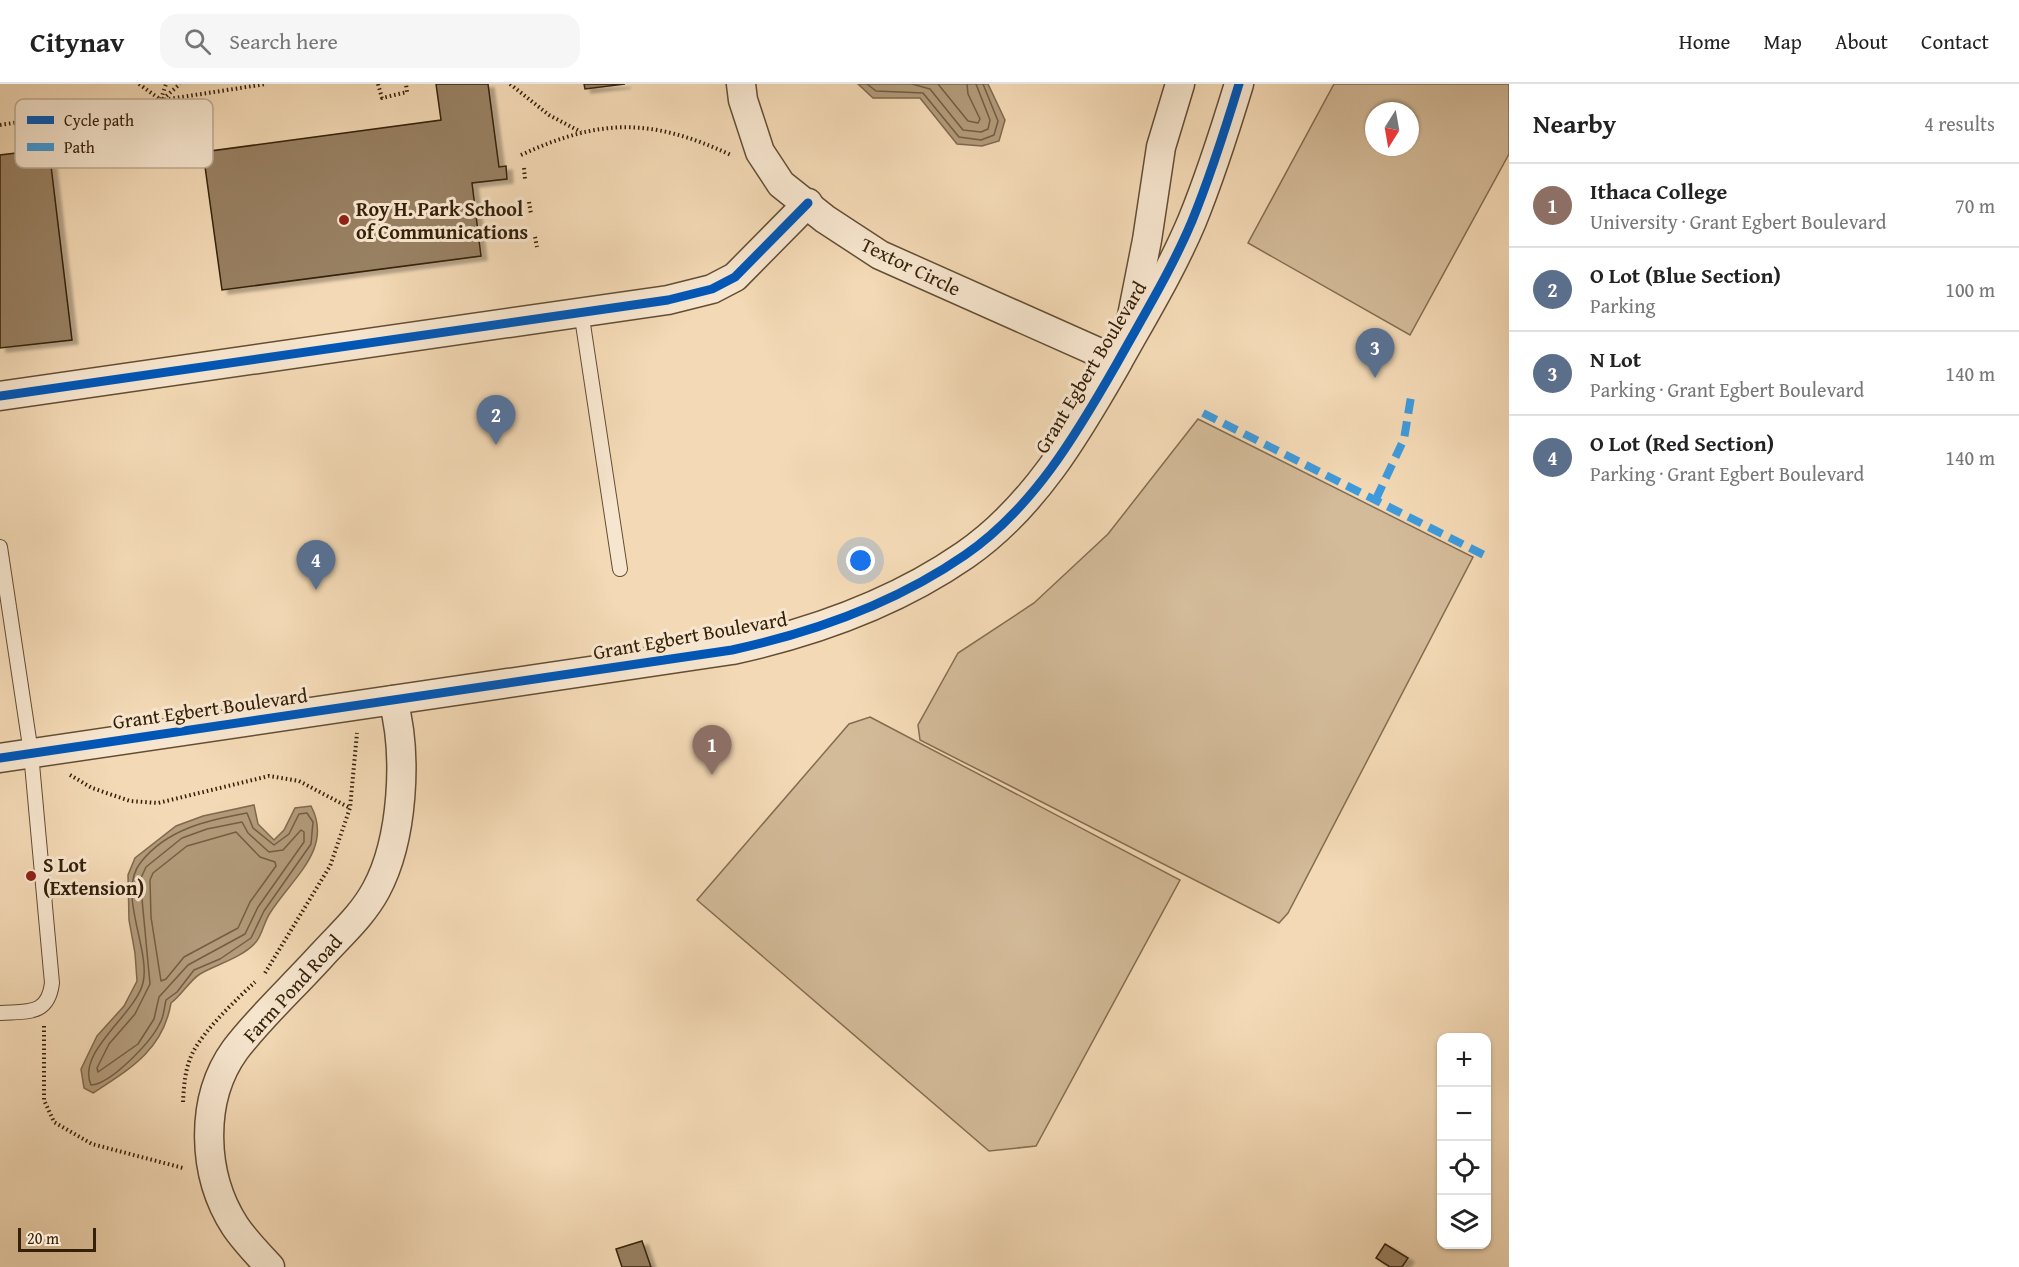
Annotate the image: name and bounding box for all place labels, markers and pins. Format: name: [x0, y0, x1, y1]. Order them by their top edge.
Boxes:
place label: Roy H. Park School of Communications: [356, 194, 528, 246]
marker: Roy H. Park School of Communications: [337, 213, 351, 227]
pin: 3: [1356, 328, 1394, 378]
pin: 2: [476, 396, 516, 445]
pin: 4: [296, 540, 336, 590]
pin: 1: [692, 726, 732, 775]
place label: S Lot (Extension): [43, 850, 144, 902]
marker: S Lot (Extension): [24, 869, 38, 883]

